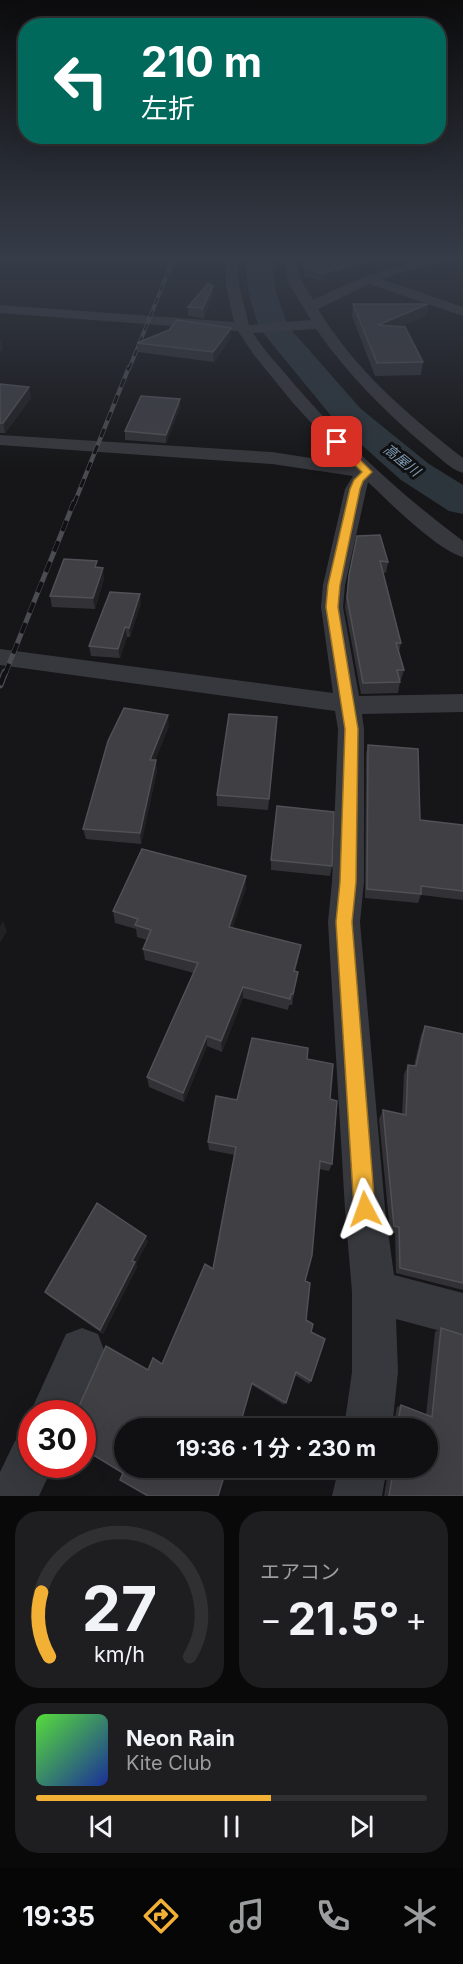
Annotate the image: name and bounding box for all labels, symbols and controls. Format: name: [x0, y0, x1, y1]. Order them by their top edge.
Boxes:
text: 210 m: [141, 36, 262, 87]
icon: left: [42, 42, 120, 120]
text: 左折: [141, 92, 195, 125]
pin: [311, 416, 362, 467]
icon: arrive: [320, 425, 353, 458]
water label: 高屋川: [381, 440, 426, 481]
position arrow: [333, 1177, 397, 1241]
speed limit sign: 30: [18, 1400, 96, 1478]
text: 19:36 · 1 分 · 230 m: [176, 1435, 376, 1461]
text: エアコン: [260, 1560, 340, 1584]
text: 27: [82, 1571, 157, 1646]
text: 21.5°: [288, 1591, 399, 1646]
text: −: [260, 1599, 282, 1639]
text: +: [405, 1599, 427, 1639]
text: km/h: [94, 1641, 145, 1667]
text: Neon Rain: [126, 1725, 235, 1751]
text: Kite Club: [126, 1751, 212, 1775]
icon: previous: [85, 1810, 118, 1843]
icon: pause: [215, 1810, 248, 1843]
icon: next: [345, 1810, 378, 1843]
icon: directions: [140, 1895, 182, 1937]
icon: music: [226, 1895, 268, 1937]
icon: phone: [312, 1895, 354, 1937]
icon: climate: [399, 1895, 441, 1937]
text: 19:35: [22, 1900, 95, 1933]

